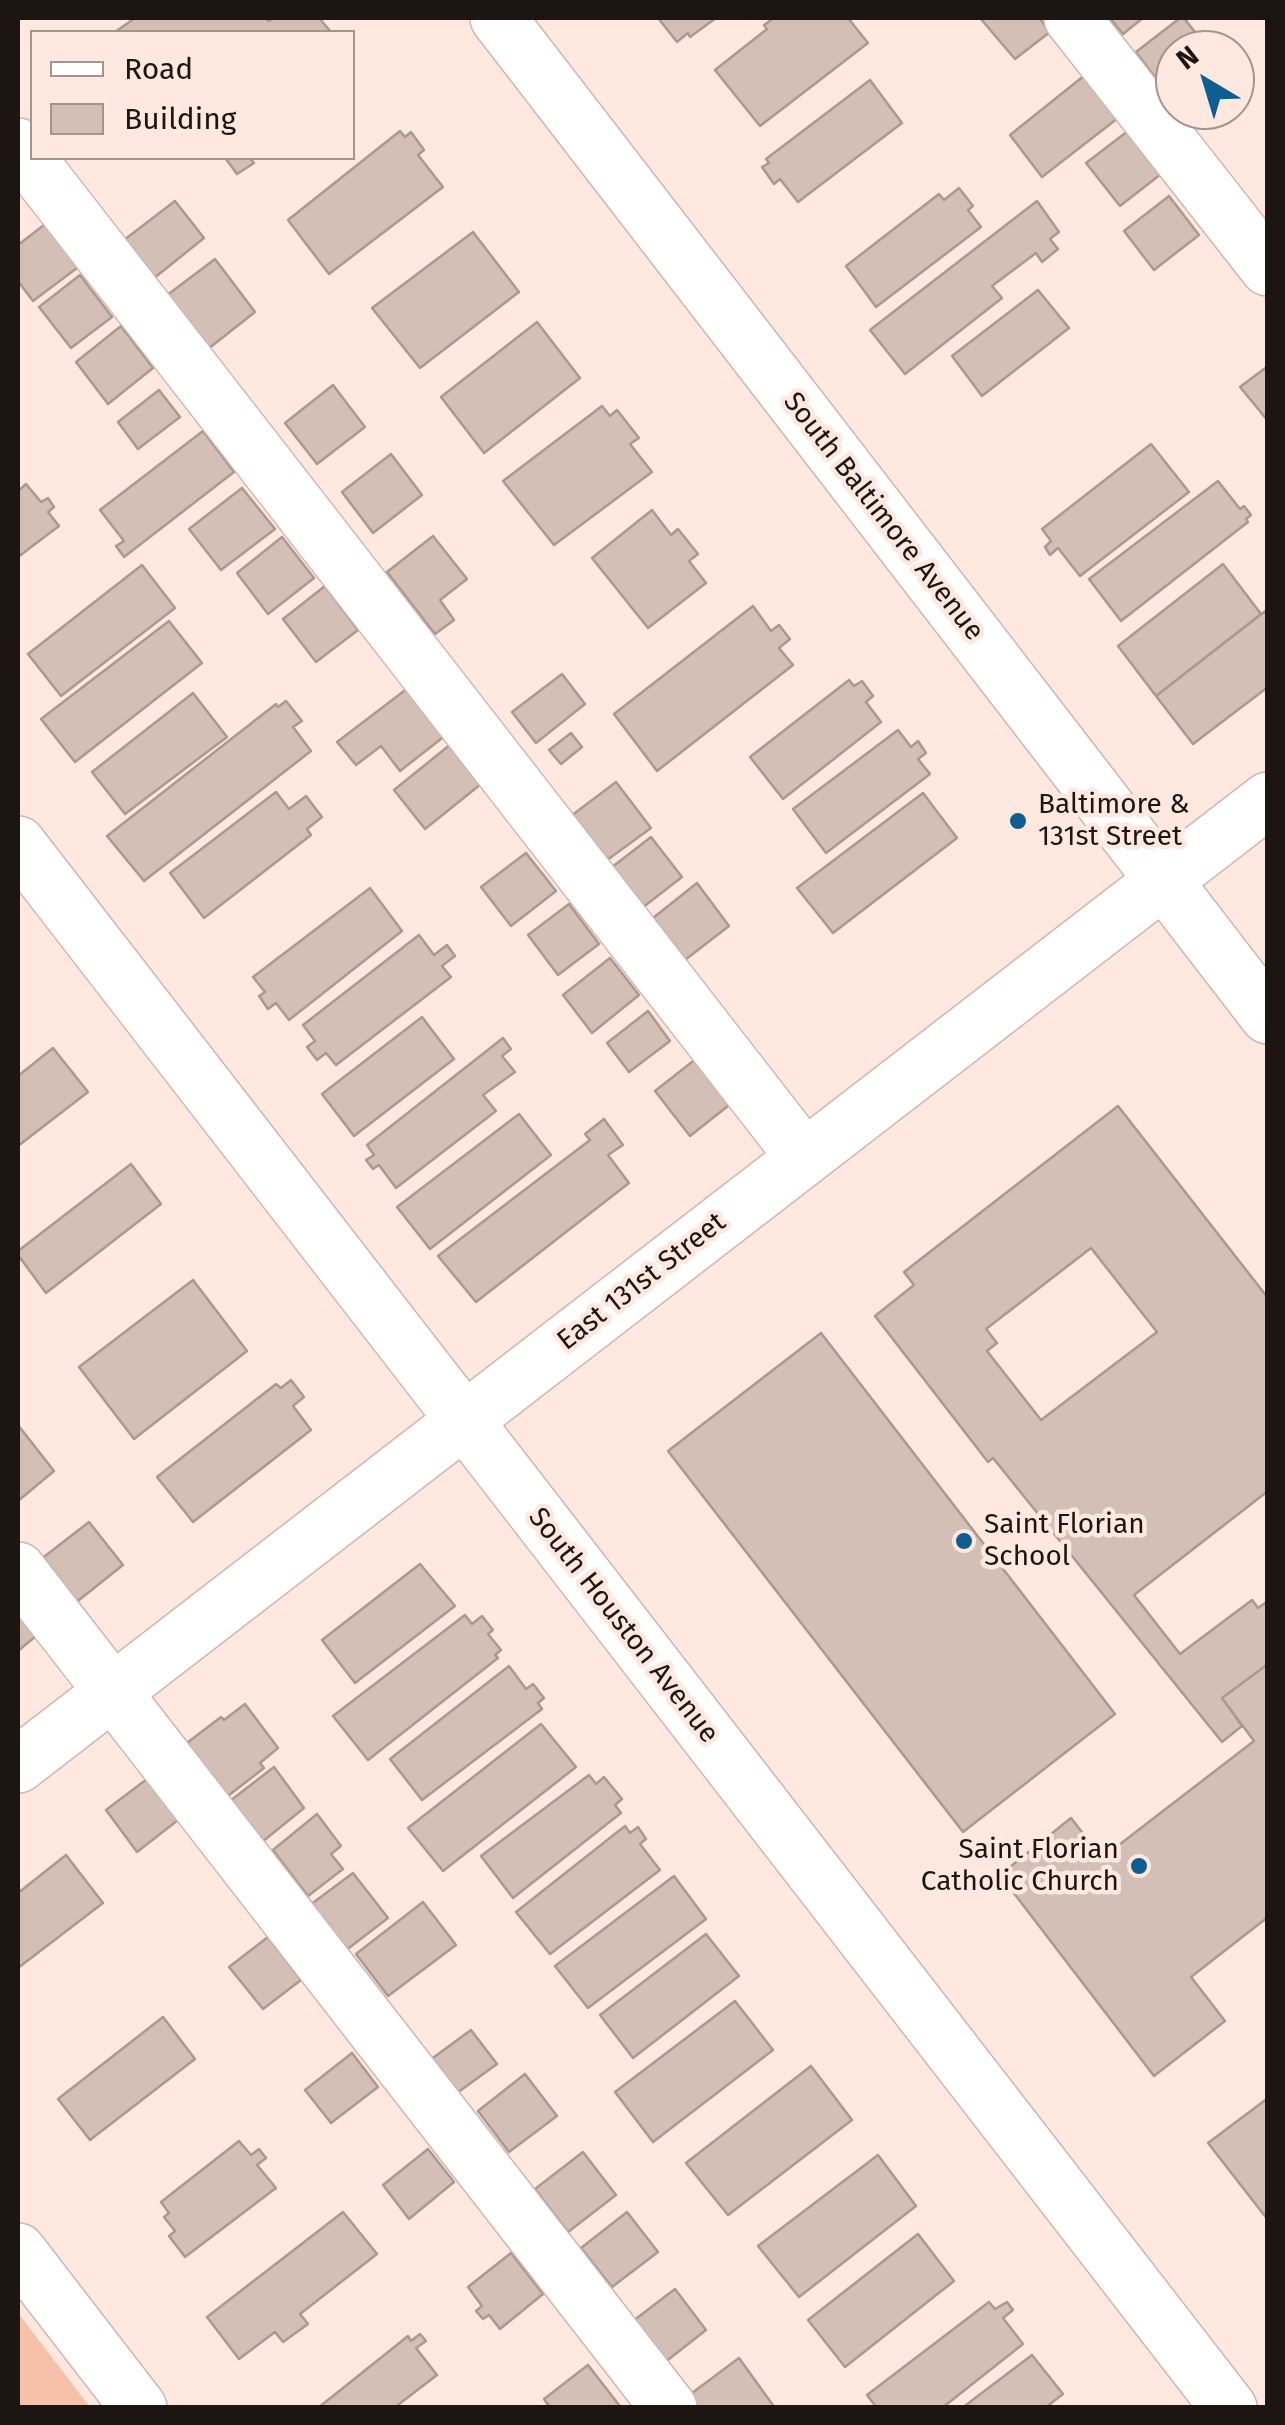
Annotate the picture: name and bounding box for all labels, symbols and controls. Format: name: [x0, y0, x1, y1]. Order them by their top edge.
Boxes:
legend: [30, 30, 355, 160]
north arrow: [1155, 30, 1255, 130]
text: N: [1170, 39, 1205, 76]
text: Road: [124, 51, 193, 87]
text: Building: [124, 101, 236, 137]
street label: South Baltimore Avenue: [776, 386, 990, 648]
place label: Baltimore & 131st Street: [1038, 788, 1190, 854]
marker: Baltimore & 131st Street: [1007, 810, 1029, 832]
street label: East 131st Street: [551, 1206, 733, 1358]
street label: South Houston Avenue: [521, 1502, 725, 1750]
place label: Saint Florian School: [984, 1508, 1145, 1574]
marker: Saint Florian School: [953, 1530, 975, 1552]
place label: Saint Florian Catholic Church: [921, 1833, 1119, 1899]
marker: Saint Florian Catholic Church: [1128, 1855, 1150, 1877]

